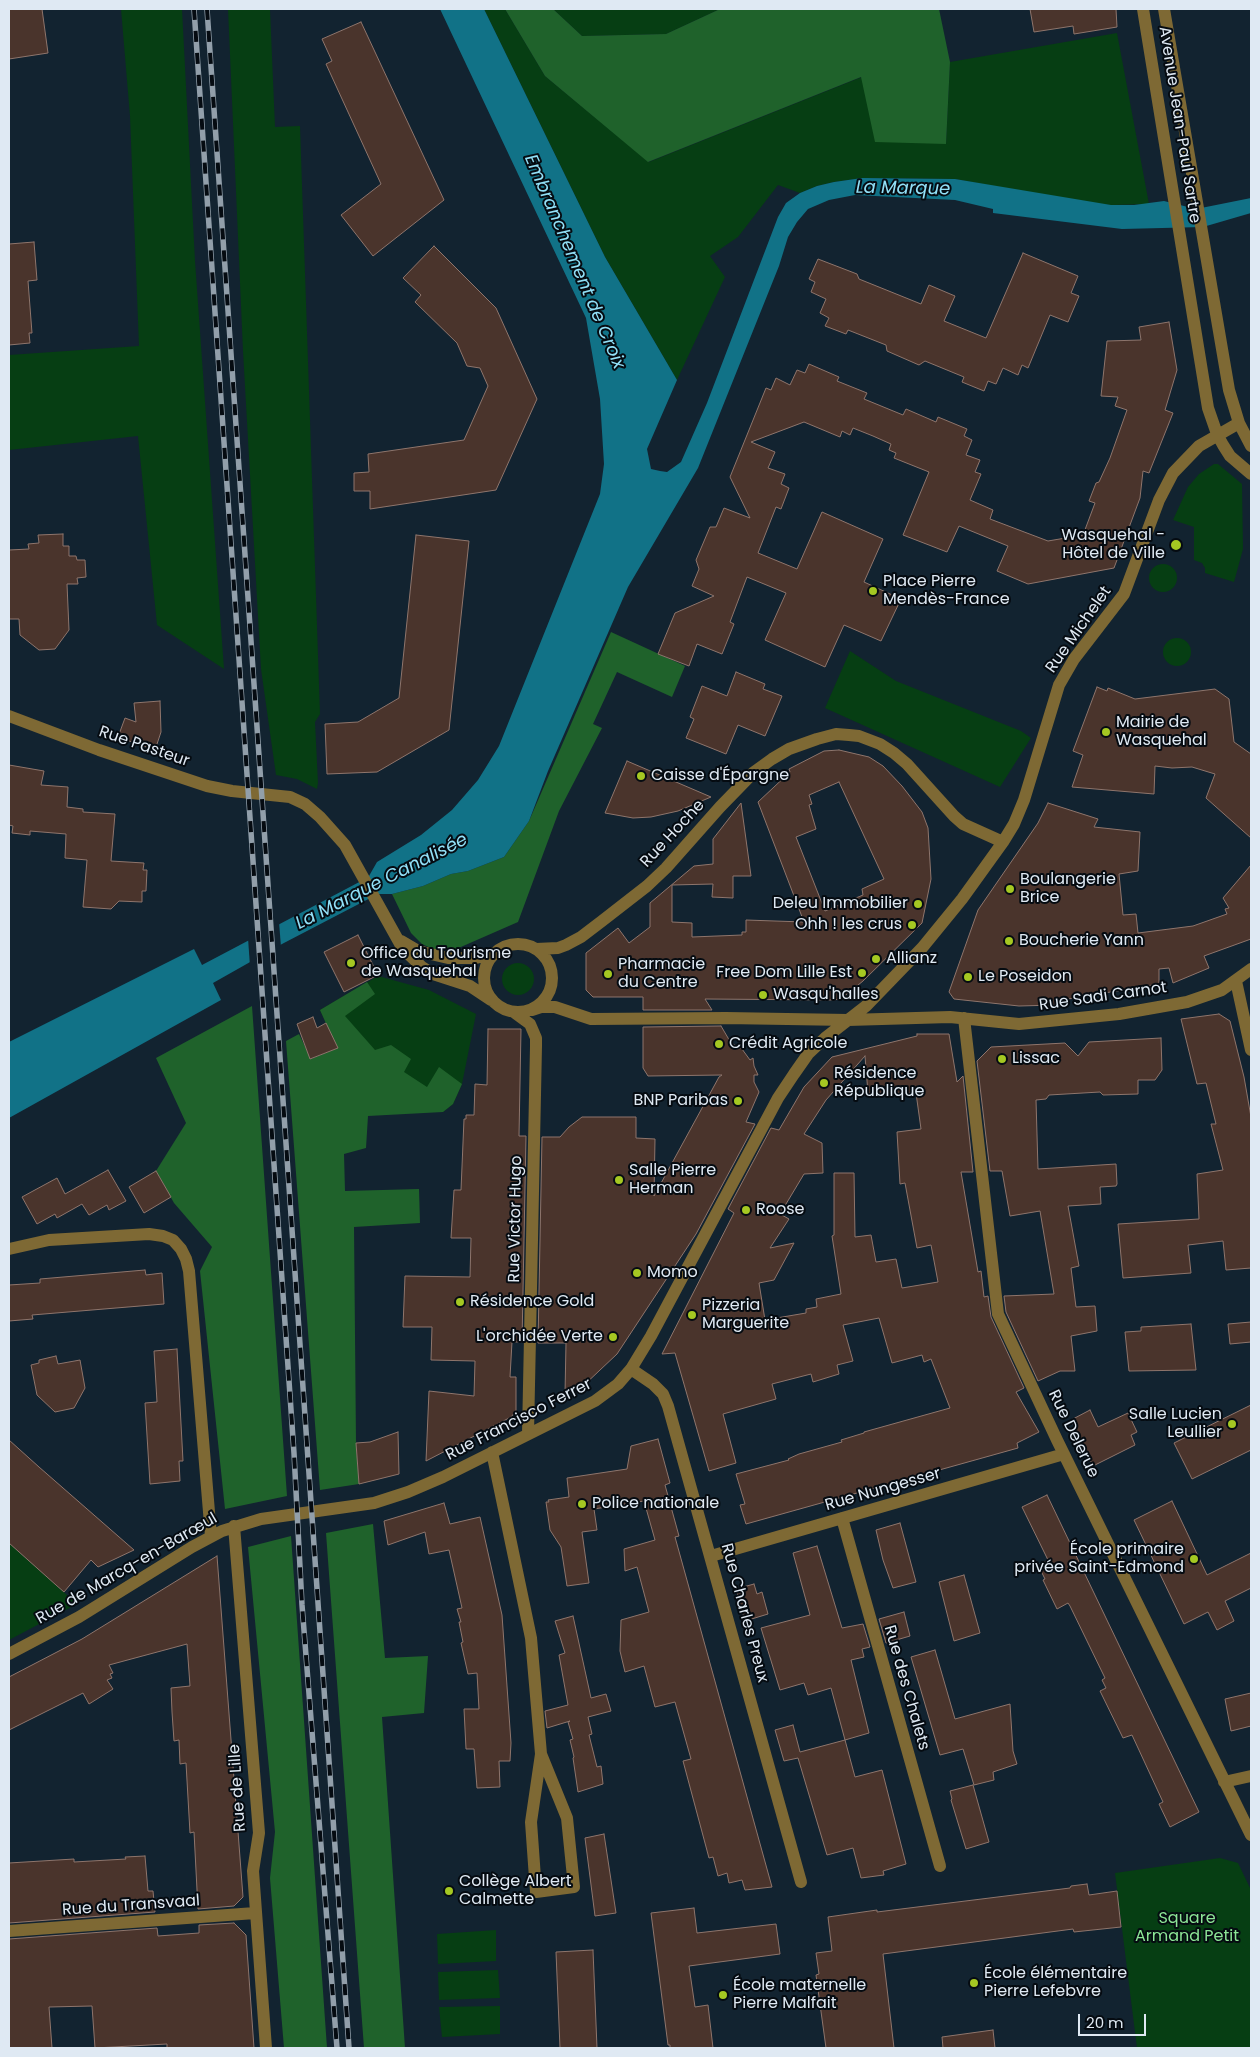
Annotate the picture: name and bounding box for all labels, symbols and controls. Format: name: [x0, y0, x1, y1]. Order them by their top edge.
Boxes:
street label: Avenue Jean-Paul Sartre: [1154, 25, 1204, 225]
water label: Embranchement de Croix: [519, 151, 629, 373]
water label: La Marque: [856, 177, 950, 201]
place label: Wasquehal - Hôtel de Ville: [1061, 526, 1165, 564]
marker: Wasquehal - Hôtel de Ville: [1169, 538, 1183, 552]
place label: Place Pierre Mendès-France: [883, 572, 1010, 610]
street label: Rue Michelet: [1042, 583, 1116, 677]
marker: Place Pierre Mendès-France: [867, 585, 879, 597]
place label: Mairie de Wasquehal: [1116, 713, 1207, 751]
street label: Rue Pasteur: [96, 723, 192, 771]
marker: Mairie de Wasquehal: [1100, 726, 1112, 738]
place label: Caisse d'Épargne: [651, 766, 789, 786]
marker: Caisse d'Épargne: [635, 770, 647, 782]
street label: Rue Hoche: [637, 796, 709, 872]
water label: La Marque Canalisée: [292, 829, 472, 935]
place label: Boulangerie Brice: [1020, 870, 1116, 908]
marker: Boulangerie Brice: [1004, 883, 1016, 895]
place label: Deleu Immobilier: [773, 894, 908, 914]
marker: Deleu Immobilier: [912, 898, 924, 910]
place label: Ohh ! les crus: [795, 915, 902, 935]
marker: Ohh ! les crus: [906, 919, 918, 931]
place label: Boucherie Yann: [1019, 931, 1144, 951]
marker: Boucherie Yann: [1003, 935, 1015, 947]
place label: Office du Tourisme de Wasquehal: [361, 944, 511, 982]
place label: Allianz: [886, 949, 937, 969]
marker: Allianz: [870, 953, 882, 965]
place label: Pharmacie du Centre: [618, 955, 705, 993]
marker: Office du Tourisme de Wasquehal: [345, 957, 357, 969]
place label: Free Dom Lille Est: [716, 963, 852, 983]
marker: Free Dom Lille Est: [856, 967, 868, 979]
place label: Le Poseidon: [978, 967, 1072, 987]
marker: Pharmacie du Centre: [602, 968, 614, 980]
marker: Le Poseidon: [962, 971, 974, 983]
street label: Rue Sadi Carnot: [1038, 979, 1168, 1015]
place label: Wasqu'halles: [773, 985, 879, 1005]
marker: Wasqu'halles: [757, 989, 769, 1001]
place label: Crédit Agricole: [729, 1034, 847, 1054]
marker: Crédit Agricole: [713, 1038, 725, 1050]
place label: Lissac: [1012, 1049, 1060, 1069]
marker: Lissac: [996, 1053, 1008, 1065]
place label: Résidence République: [834, 1064, 924, 1102]
marker: Résidence République: [818, 1077, 830, 1089]
place label: BNP Paribas: [633, 1091, 728, 1111]
marker: BNP Paribas: [732, 1095, 744, 1107]
street label: Rue Victor Hugo: [505, 1155, 527, 1283]
place label: Salle Pierre Herman: [629, 1161, 716, 1199]
marker: Salle Pierre Herman: [613, 1174, 625, 1186]
place label: Roose: [756, 1200, 804, 1220]
marker: Roose: [740, 1204, 752, 1216]
place label: Momo: [647, 1263, 698, 1283]
marker: Momo: [631, 1267, 643, 1279]
place label: Résidence Gold: [470, 1292, 594, 1312]
marker: Résidence Gold: [454, 1296, 466, 1308]
place label: Pizzeria Marguerite: [702, 1296, 789, 1334]
marker: Pizzeria Marguerite: [686, 1309, 698, 1321]
place label: L'orchidée Verte: [476, 1327, 603, 1347]
marker: L'orchidée Verte: [607, 1331, 619, 1343]
street label: Rue Francisco Ferrer: [443, 1375, 595, 1465]
street label: Rue Delerue: [1043, 1387, 1103, 1481]
place label: Salle Lucien Leullier: [1129, 1405, 1222, 1443]
marker: Salle Lucien Leullier: [1226, 1418, 1238, 1430]
street label: Rue Nungesser: [823, 1464, 943, 1516]
place label: Police nationale: [592, 1494, 719, 1514]
marker: Police nationale: [576, 1498, 588, 1510]
street label: Rue de Marcq-en-Barœul: [33, 1509, 221, 1629]
place label: École primaire privée Saint-Edmond: [1014, 1540, 1184, 1578]
street label: Rue Charles Preux: [716, 1541, 772, 1685]
marker: École primaire privée Saint-Edmond: [1188, 1553, 1200, 1565]
street label: Rue des Chalets: [879, 1623, 933, 1753]
street label: Rue de Lille: [225, 1744, 251, 1832]
place label: Collège Albert Calmette: [459, 1872, 572, 1910]
marker: Collège Albert Calmette: [443, 1885, 455, 1897]
street label: Rue du Transvaal: [61, 1892, 201, 1920]
park label: Square Armand Petit: [1135, 1909, 1239, 1947]
place label: École élémentaire Pierre Lefebvre: [984, 1964, 1127, 2002]
place label: École maternelle Pierre Malfait: [733, 1976, 866, 2014]
marker: École élémentaire Pierre Lefebvre: [968, 1977, 980, 1989]
marker: École maternelle Pierre Malfait: [717, 1989, 729, 2001]
scale bar: [1080, 2004, 1148, 2036]
text: 20 m: [1086, 2012, 1124, 2033]

